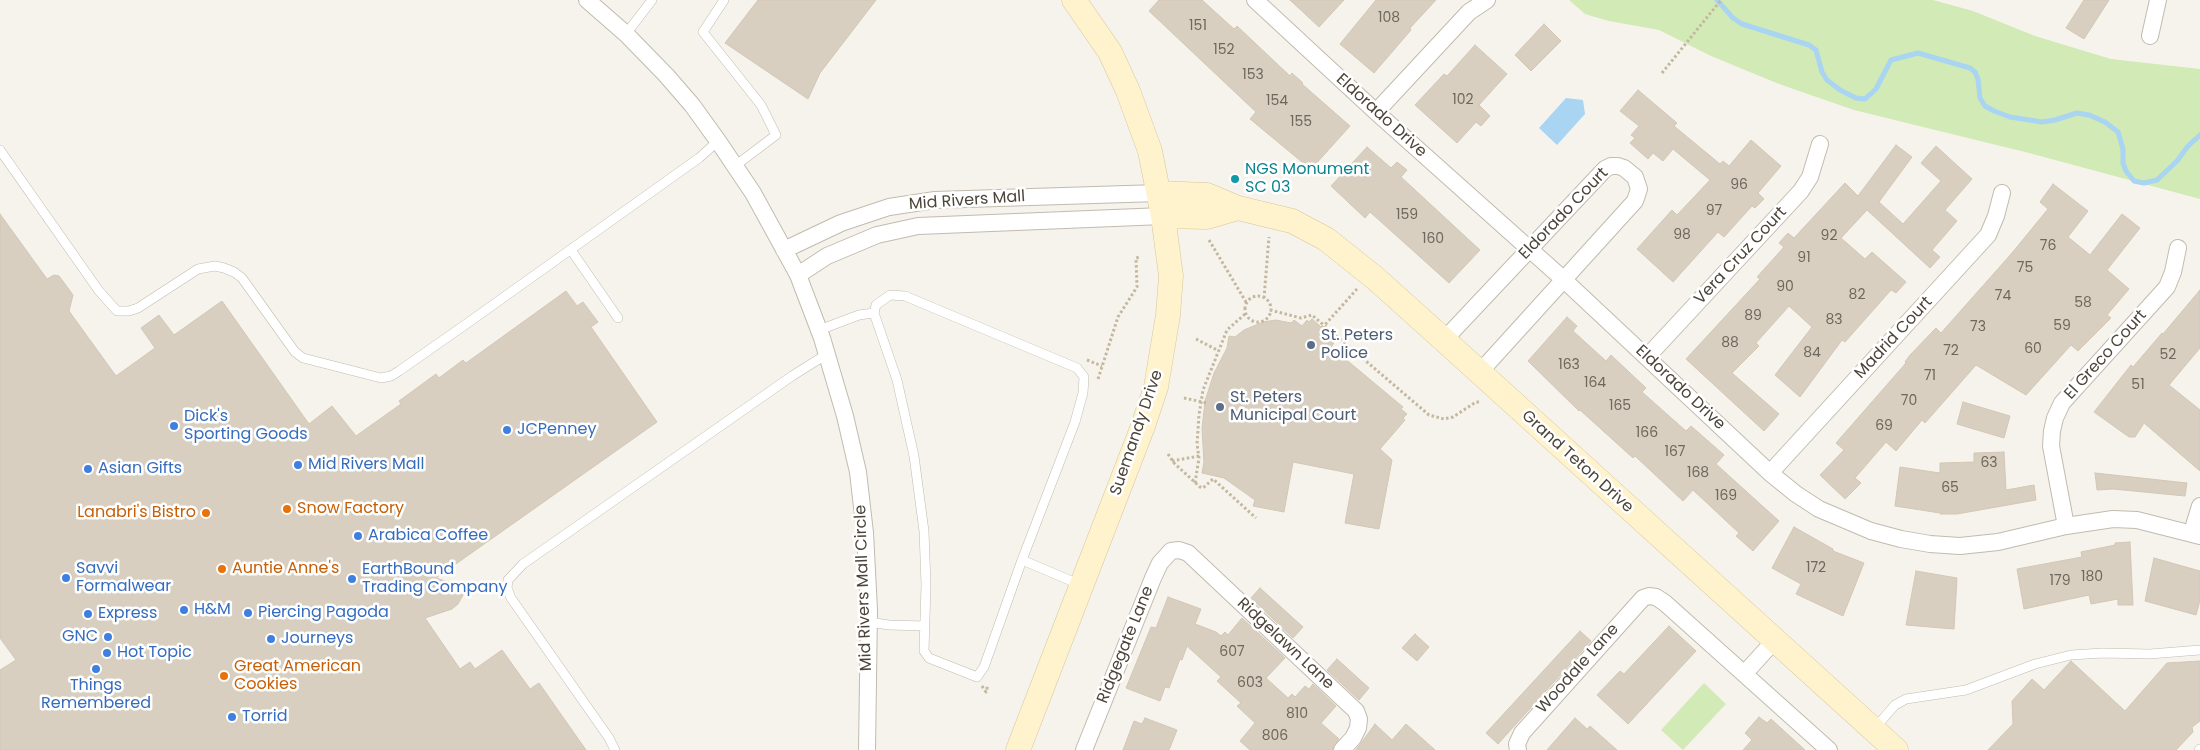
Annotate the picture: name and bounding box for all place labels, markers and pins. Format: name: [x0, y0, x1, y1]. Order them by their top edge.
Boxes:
place label: NGS Monument SC 03: [1245, 160, 1369, 198]
marker: NGS Monument SC 03: [1229, 173, 1241, 185]
place label: St. Peters Police: [1321, 326, 1393, 364]
marker: St. Peters Police: [1305, 339, 1317, 351]
place label: St. Peters Municipal Court: [1230, 388, 1356, 426]
marker: St. Peters Municipal Court: [1214, 401, 1226, 413]
place label: Dick's Sporting Goods: [184, 407, 308, 445]
marker: Dick's Sporting Goods: [168, 420, 180, 432]
place label: JCPenney: [517, 420, 596, 440]
marker: JCPenney: [501, 424, 513, 436]
place label: Mid Rivers Mall: [308, 455, 424, 475]
place label: Asian Gifts: [98, 459, 182, 479]
marker: Mid Rivers Mall: [292, 459, 304, 471]
marker: Asian Gifts: [82, 463, 94, 475]
place label: Snow Factory: [297, 499, 404, 519]
place label: Lanabri's Bistro: [77, 503, 196, 523]
marker: Snow Factory: [281, 503, 293, 515]
marker: Lanabri's Bistro: [200, 507, 212, 519]
place label: Arabica Coffee: [368, 526, 488, 546]
marker: Arabica Coffee: [352, 530, 364, 542]
place label: Savvi Formalwear: [76, 559, 171, 597]
place label: Auntie Anne's: [232, 559, 339, 579]
place label: EarthBound Trading Company: [362, 560, 507, 598]
marker: Auntie Anne's: [216, 563, 228, 575]
marker: Savvi Formalwear: [60, 572, 72, 584]
marker: EarthBound Trading Company: [346, 573, 358, 585]
place label: H&M: [194, 600, 231, 620]
place label: Piercing Pagoda: [258, 603, 389, 623]
place label: Express: [98, 604, 157, 624]
marker: H&M: [178, 604, 190, 616]
marker: Piercing Pagoda: [242, 607, 254, 619]
marker: Express: [82, 608, 94, 620]
place label: GNC: [62, 627, 98, 647]
place label: Journeys: [281, 629, 353, 649]
marker: GNC: [102, 631, 114, 643]
marker: Journeys: [265, 633, 277, 645]
place label: Hot Topic: [117, 643, 192, 663]
marker: Hot Topic: [101, 647, 113, 659]
place label: Great American Cookies: [234, 657, 361, 695]
marker: Things Remembered: [90, 663, 102, 675]
marker: Great American Cookies: [218, 670, 230, 682]
place label: Things Remembered: [41, 676, 151, 714]
place label: Torrid: [242, 707, 288, 727]
marker: Torrid: [226, 711, 238, 723]

